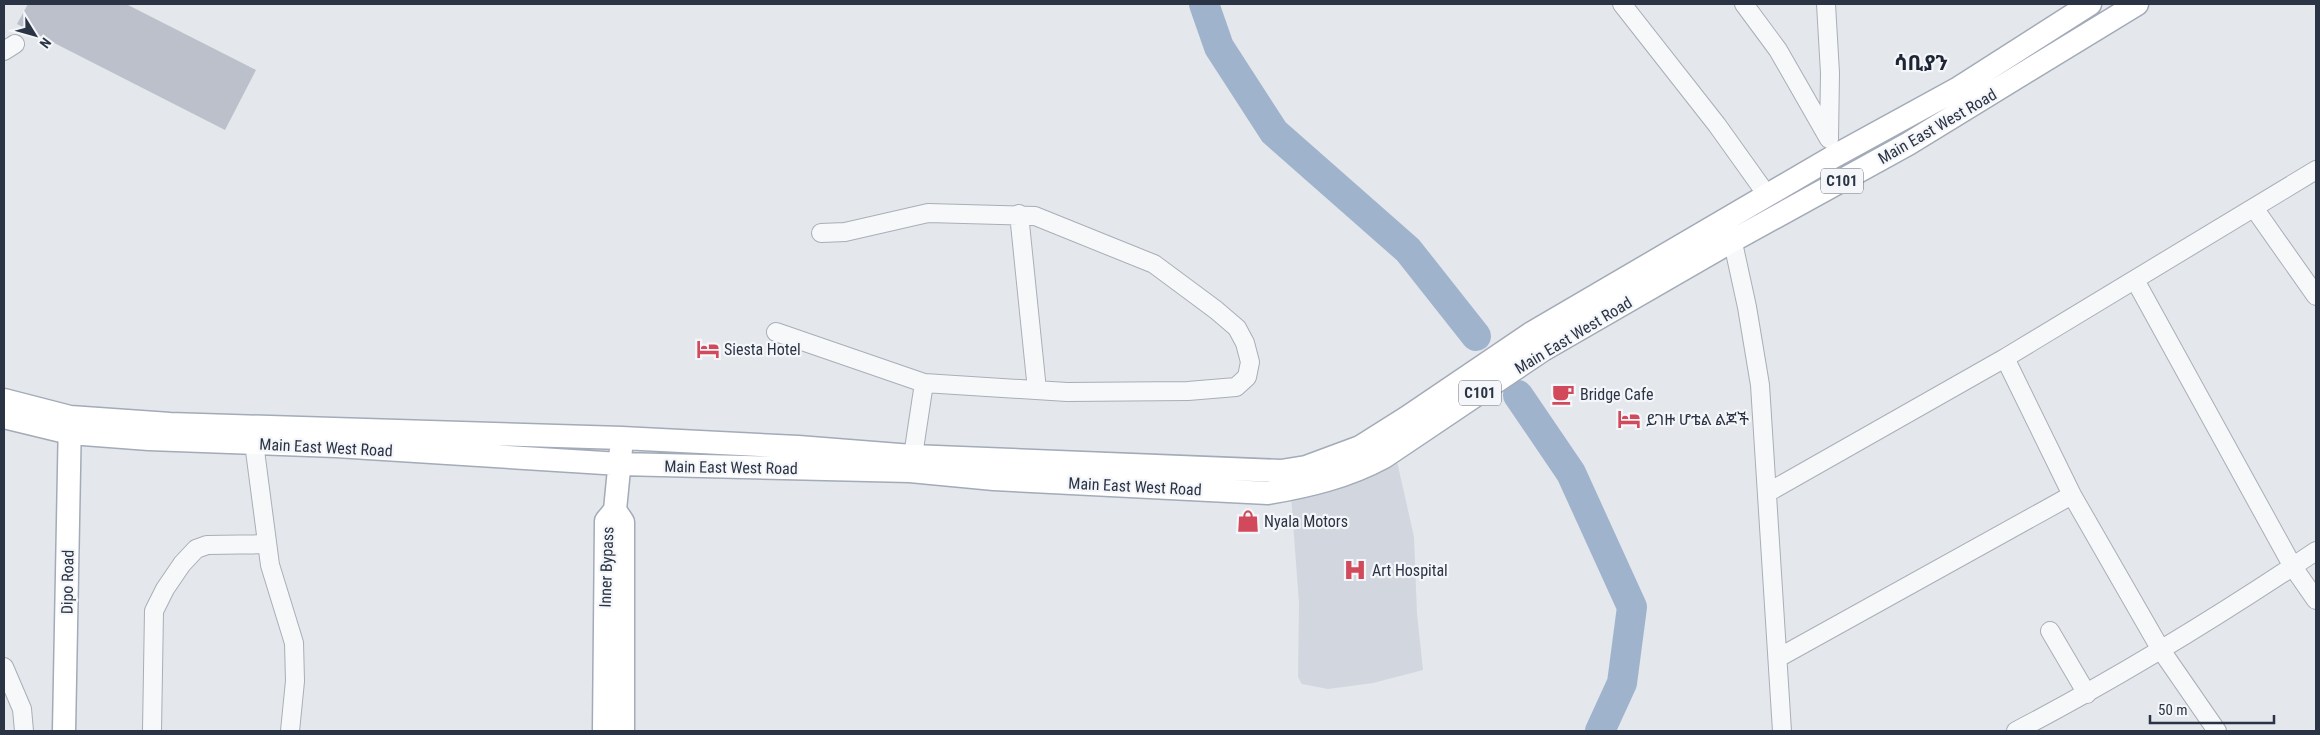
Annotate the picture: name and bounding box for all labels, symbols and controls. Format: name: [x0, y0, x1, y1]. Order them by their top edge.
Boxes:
north arrow: [10, 10, 60, 60]
text: N: [36, 35, 54, 51]
district label: ሳቢያን: [1894, 51, 1948, 75]
street label: Main East West Road: [1875, 85, 2000, 168]
road number: C101: [1821, 168, 1863, 194]
street label: Main East West Road: [1511, 293, 1635, 378]
hotel icon: Siesta Hotel: [695, 336, 721, 362]
place label: Siesta Hotel: [724, 340, 801, 359]
road number: C101: [1459, 380, 1501, 406]
cafe icon: Bridge Cafe: [1550, 381, 1576, 407]
place label: Bridge Cafe: [1580, 385, 1653, 404]
hotel icon: ይገዙ ሆቴል ልጆች: [1616, 406, 1642, 432]
place label: ይገዙ ሆቴል ልጆች: [1646, 410, 1749, 429]
street label: Main East West Road: [259, 435, 393, 460]
street label: Main East West Road: [664, 457, 798, 478]
street label: Main East West Road: [1068, 474, 1202, 499]
shop icon: Nyala Motors: [1235, 508, 1261, 534]
place label: Nyala Motors: [1264, 512, 1348, 531]
street label: Inner Bypass: [596, 526, 617, 608]
street label: Dipo Road: [57, 550, 78, 614]
hospital icon: Art Hospital: [1342, 557, 1368, 583]
place label: Art Hospital: [1372, 561, 1448, 580]
scale bar: [2150, 692, 2274, 724]
text: 50 m: [2158, 701, 2188, 719]

